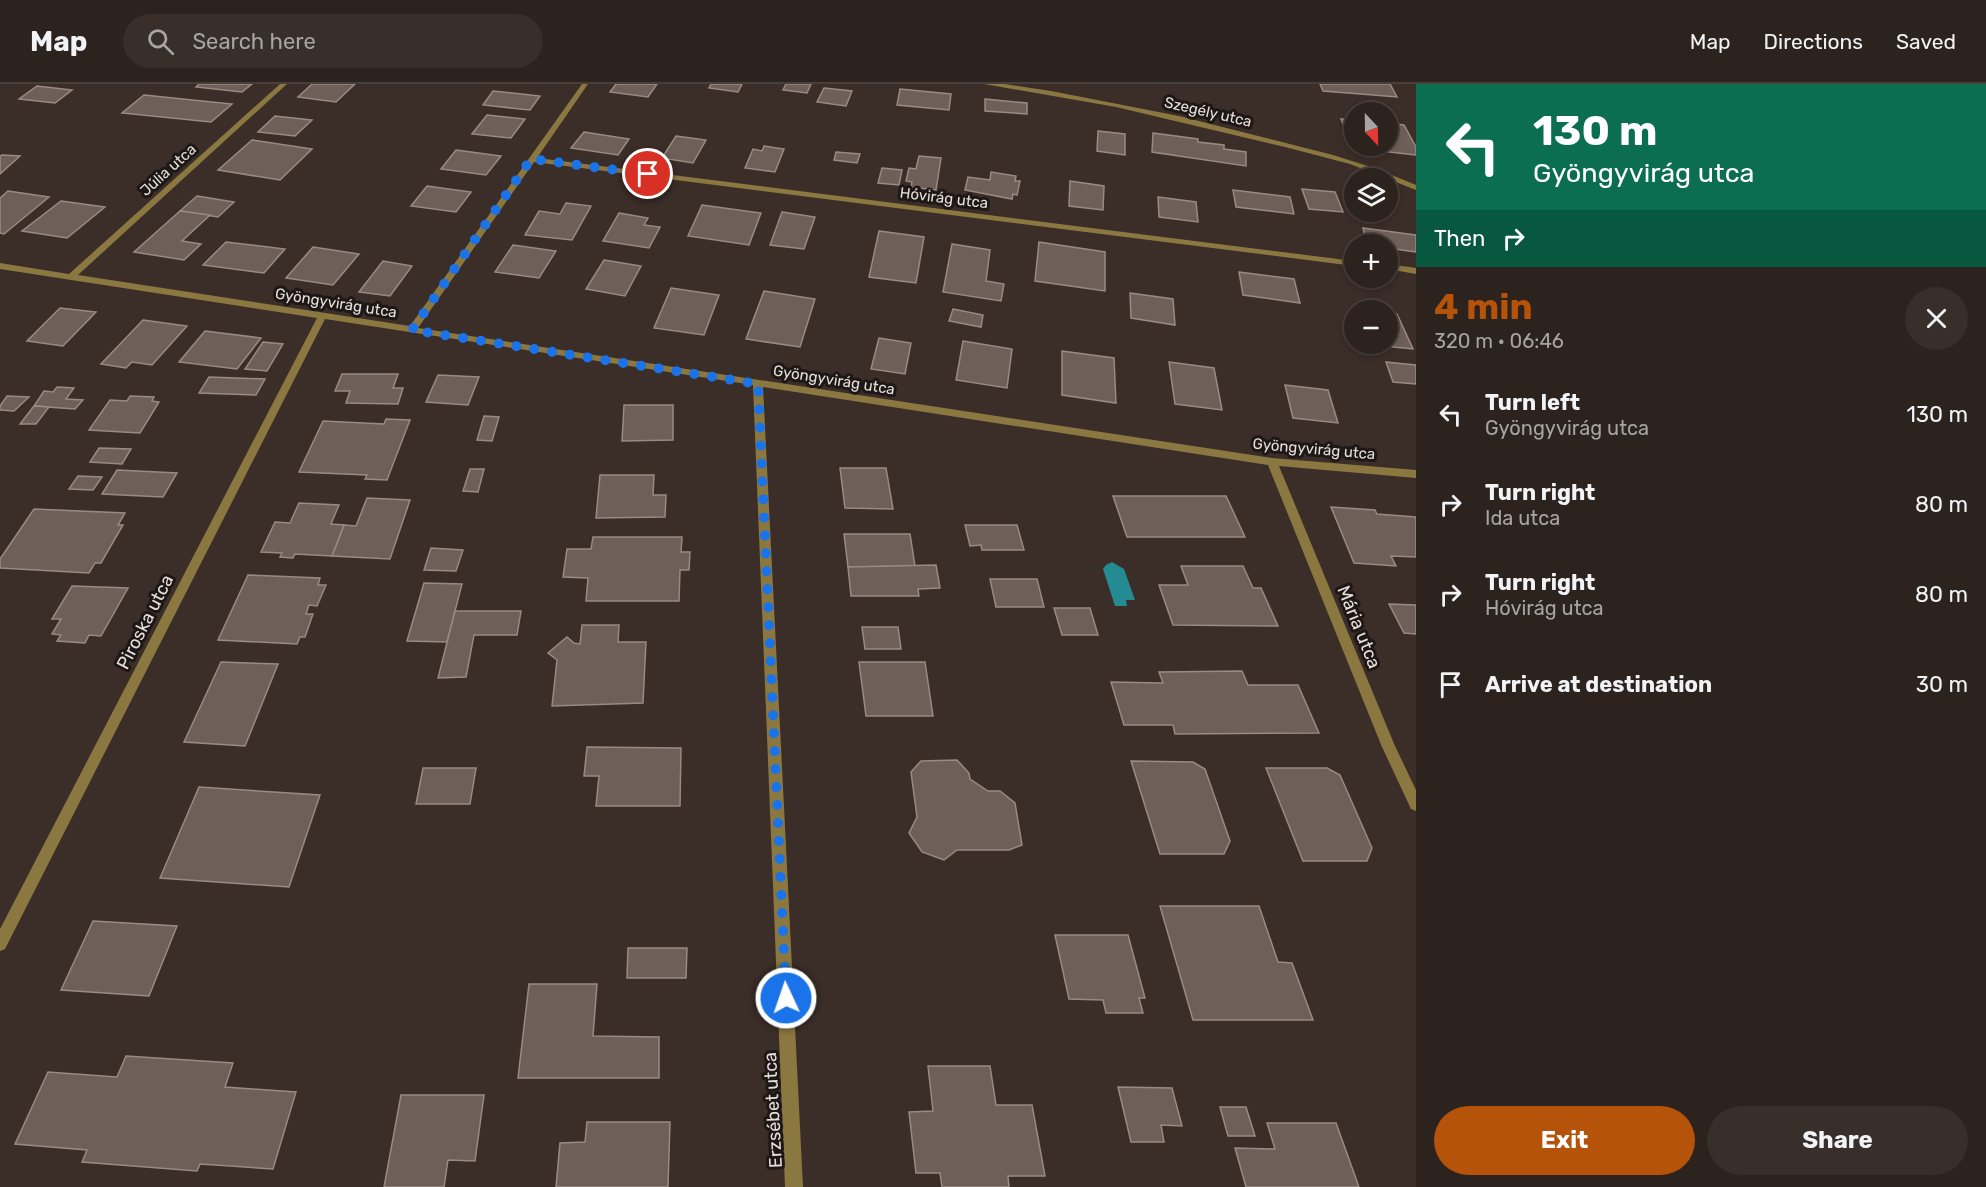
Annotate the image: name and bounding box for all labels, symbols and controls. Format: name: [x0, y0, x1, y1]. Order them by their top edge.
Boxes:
search box: [123, 14, 543, 68]
text: Map: [30, 25, 87, 58]
icon: search: [144, 25, 177, 58]
text: Search here: [192, 28, 316, 55]
text: Map: [1690, 29, 1731, 54]
text: Directions: [1764, 29, 1863, 54]
text: Saved: [1896, 29, 1956, 54]
street label: Szegély utca: [1162, 93, 1254, 131]
north arrow: [1344, 102, 1398, 156]
map controls: [1344, 102, 1398, 354]
text: 130 m: [1533, 106, 1658, 156]
icon: left: [1434, 108, 1512, 186]
street label: Júlia utca: [136, 140, 200, 200]
pin: [622, 148, 673, 199]
icon: arrive: [631, 157, 664, 190]
text: Gyöngyvirág utca: [1533, 157, 1754, 189]
button: layers: [1344, 168, 1398, 222]
street label: Hóvirág utca: [899, 184, 989, 212]
icon: right: [1497, 222, 1530, 255]
text: Then: [1434, 225, 1485, 252]
button: +: [1344, 234, 1398, 288]
street label: Gyöngyvirág utca: [274, 284, 398, 322]
text: 4 min: [1434, 285, 1533, 328]
button: close: [1905, 287, 1968, 350]
button: −: [1344, 300, 1398, 354]
text: 320 m · 06:46: [1434, 329, 1564, 353]
street label: Gyöngyvirág utca: [772, 361, 896, 399]
text: Turn left: [1485, 389, 1580, 416]
icon: left: [1434, 398, 1467, 431]
text: 130 m: [1906, 401, 1968, 428]
text: Gyöngyvirág utca: [1485, 416, 1649, 440]
street label: Gyöngyvirág utca: [1252, 435, 1376, 463]
text: Turn right: [1485, 479, 1595, 506]
icon: right: [1434, 488, 1467, 521]
text: 80 m: [1915, 491, 1968, 518]
text: Ida utca: [1485, 506, 1560, 530]
text: Turn right: [1485, 569, 1595, 596]
street label: Piroska utca: [112, 571, 178, 673]
icon: right: [1434, 578, 1467, 611]
text: 80 m: [1915, 581, 1968, 608]
street label: Mária utca: [1332, 582, 1386, 672]
text: Hóvirág utca: [1485, 596, 1604, 620]
icon: arrive: [1434, 668, 1467, 701]
text: Arrive at destination: [1485, 671, 1712, 698]
text: 30 m: [1916, 671, 1968, 698]
position arrow: [754, 966, 818, 1030]
street label: Erzsébet utca: [759, 1051, 787, 1169]
button: Exit: [1434, 1106, 1695, 1175]
button: Share: [1707, 1106, 1968, 1175]

